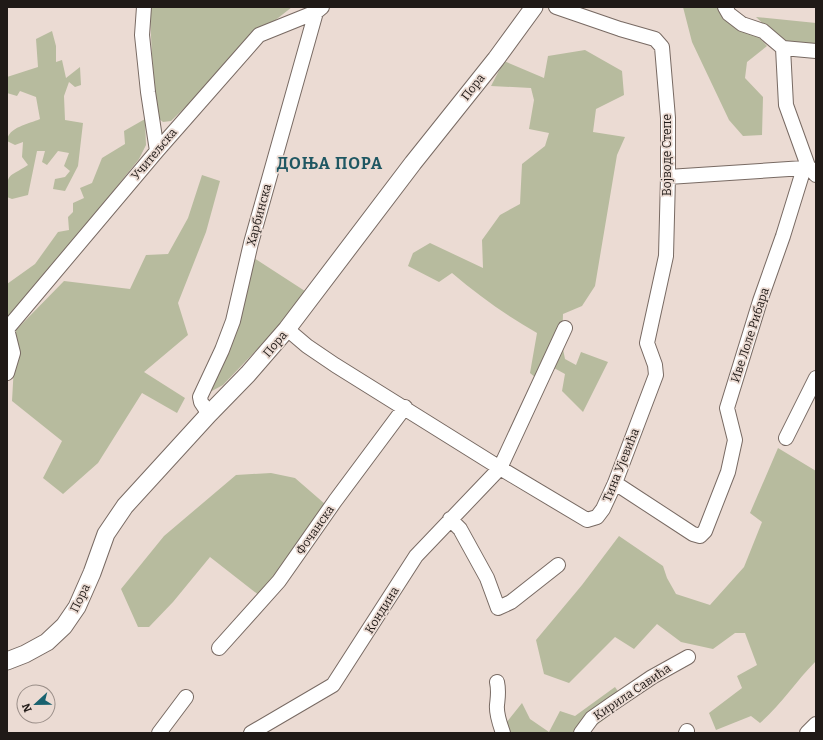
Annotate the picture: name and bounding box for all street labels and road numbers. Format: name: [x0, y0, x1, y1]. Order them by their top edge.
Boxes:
street label: Пора: [458, 71, 488, 103]
street label: Војводе Степе: [660, 114, 674, 196]
street label: Учитељска: [128, 125, 180, 183]
street label: Харбинска: [244, 182, 274, 248]
street label: Иве Лоле Рибара: [728, 285, 772, 384]
street label: Пора: [260, 328, 290, 360]
street label: Тина Ујевића: [600, 426, 642, 504]
street label: Фочанска: [293, 502, 337, 557]
street label: Пора: [67, 581, 93, 614]
street label: Кондина: [362, 584, 402, 636]
street label: Кирила Савића: [591, 661, 674, 723]

